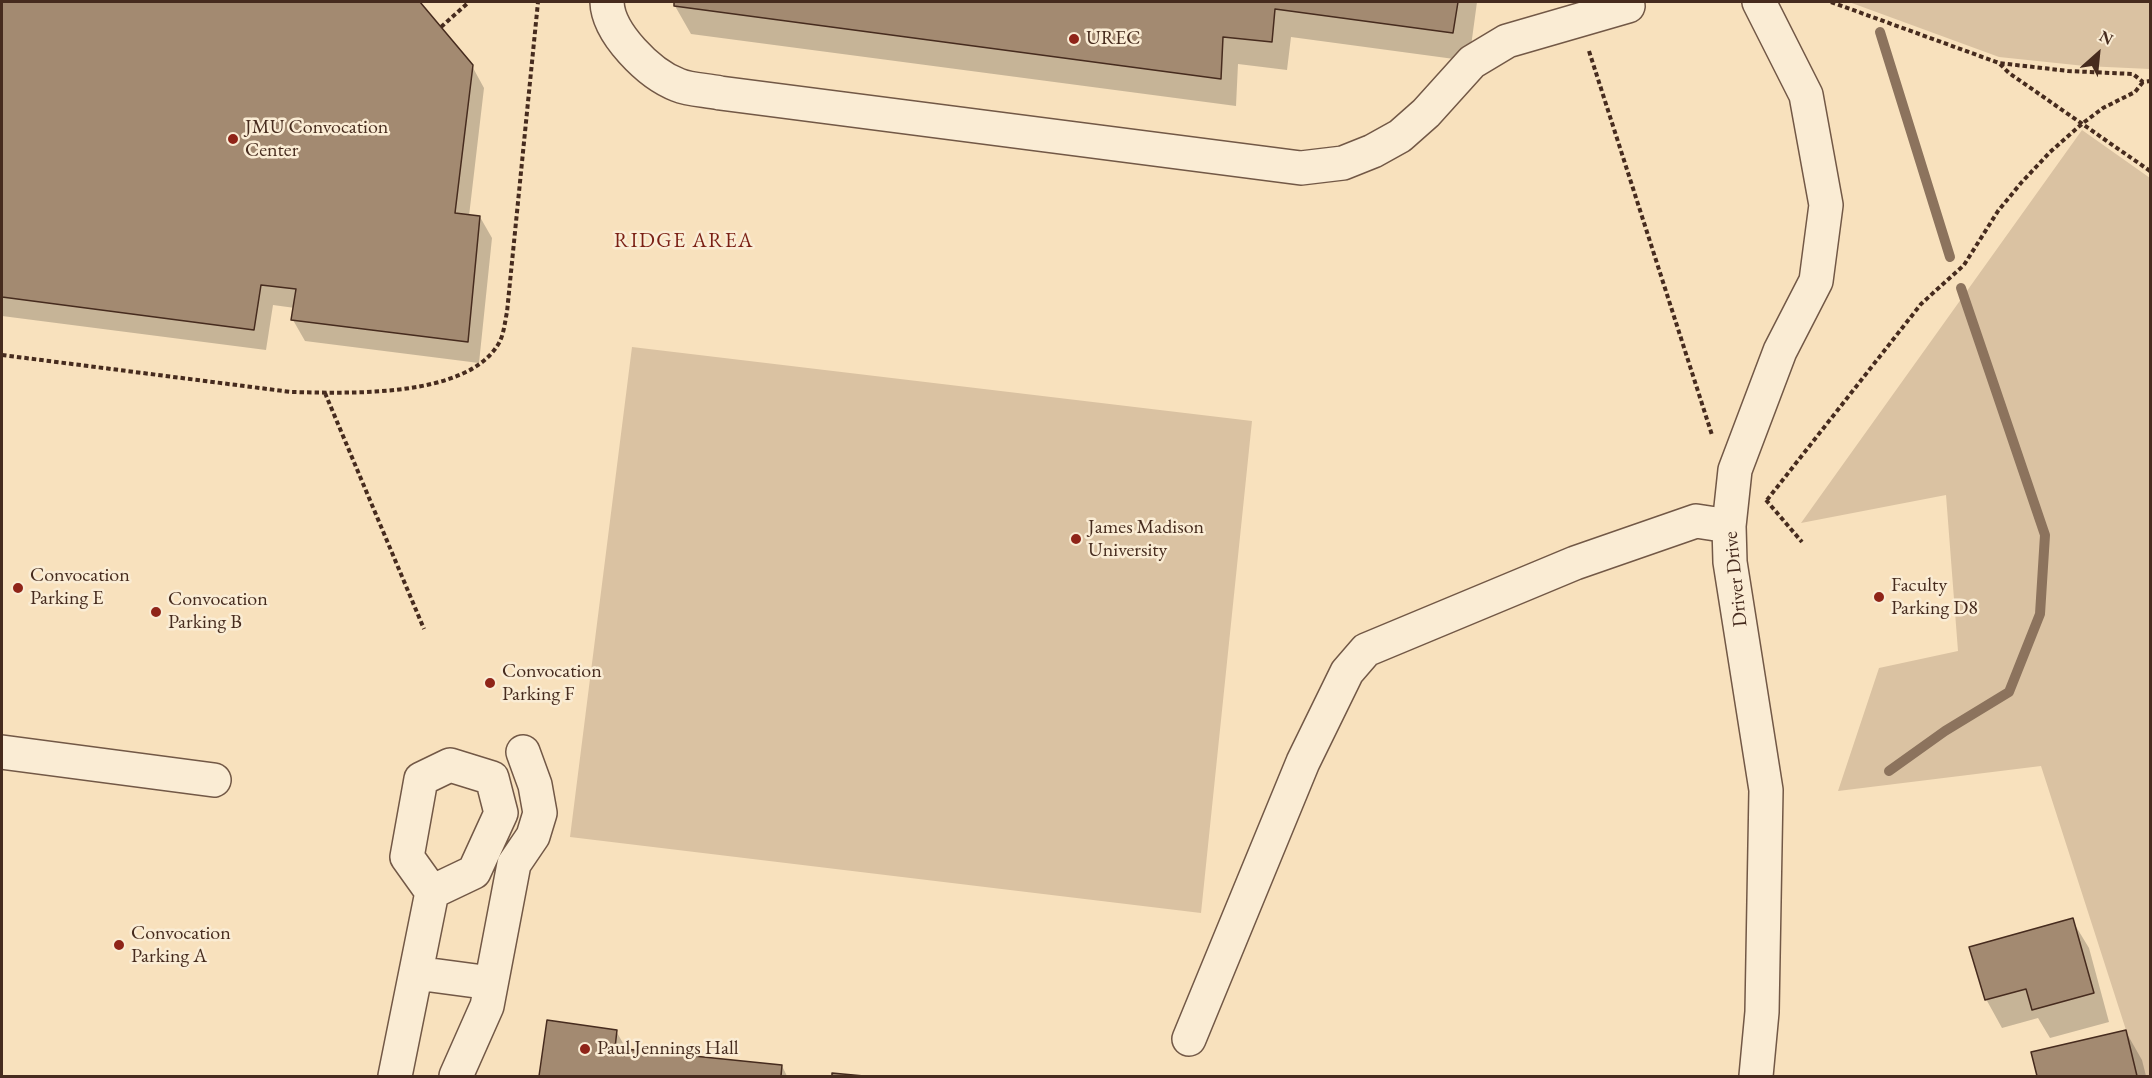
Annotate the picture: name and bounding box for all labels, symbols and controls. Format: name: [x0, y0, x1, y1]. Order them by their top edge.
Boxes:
north arrow: [2068, 24, 2128, 84]
text: N: [2096, 25, 2117, 50]
place label: UREC: [1086, 27, 1140, 51]
marker: UREC: [1067, 32, 1081, 46]
place label: JMU Convocation Center: [245, 116, 388, 163]
marker: JMU Convocation Center: [226, 132, 240, 146]
district label: RIDGE AREA: [614, 228, 754, 254]
place label: James Madison University: [1088, 516, 1204, 563]
street label: Driver Drive: [1719, 530, 1753, 628]
marker: James Madison University: [1069, 532, 1083, 546]
place label: Convocation Parking E: [30, 564, 130, 611]
place label: Faculty Parking D8: [1891, 574, 1978, 621]
marker: Convocation Parking E: [11, 581, 25, 595]
place label: Convocation Parking B: [168, 588, 268, 635]
marker: Faculty Parking D8: [1872, 590, 1886, 604]
marker: Convocation Parking B: [149, 605, 163, 619]
place label: Convocation Parking F: [502, 660, 602, 707]
marker: Convocation Parking F: [483, 676, 497, 690]
place label: Convocation Parking A: [131, 922, 231, 969]
marker: Convocation Parking A: [112, 938, 126, 952]
place label: Paul Jennings Hall: [597, 1037, 738, 1061]
marker: Paul Jennings Hall: [578, 1042, 592, 1056]

